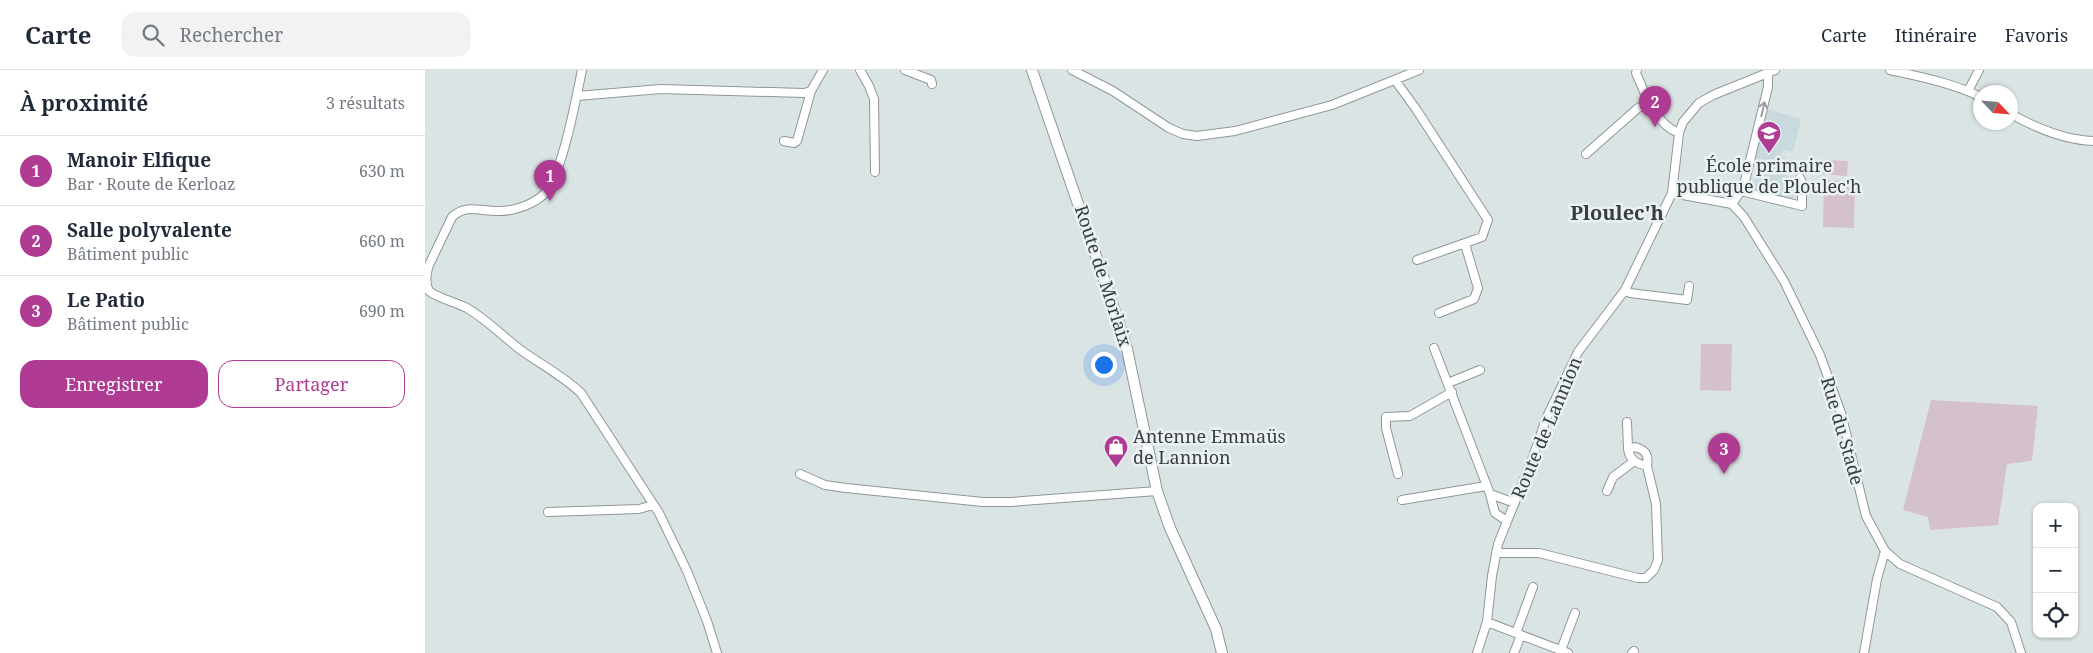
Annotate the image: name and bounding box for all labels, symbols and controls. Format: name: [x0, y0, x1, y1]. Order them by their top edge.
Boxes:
search box: [121, 12, 471, 57]
text: Carte: [25, 18, 91, 51]
icon: search: [139, 21, 167, 49]
text: Rechercher: [179, 22, 283, 48]
text: Carte: [1821, 23, 1867, 47]
text: Itinéraire: [1895, 23, 1977, 47]
text: Favoris: [2005, 23, 2068, 47]
north arrow: [1973, 85, 2018, 130]
pin: 2: [1639, 86, 1671, 127]
text: À proximité: [20, 89, 148, 117]
text: 3 résultats: [326, 92, 405, 114]
one-way arrow: [1759, 101, 1768, 117]
school or university icon: École primaire publique de Ploulec'h: [1756, 120, 1782, 154]
text: Manoir Elfique: [67, 147, 211, 173]
place label: École primaire publique de Ploulec'h: [1677, 153, 1861, 198]
text: 1: [31, 160, 41, 182]
text: 630 m: [359, 160, 405, 182]
pin: 1: [534, 160, 566, 201]
text: Bar · Route de Kerloaz: [67, 173, 235, 195]
district label: Ploulec'h: [1570, 199, 1664, 226]
street label: Route de Morlaix: [1070, 202, 1138, 350]
text: Salle polyvalente: [67, 217, 232, 243]
text: 2: [31, 230, 41, 252]
text: 660 m: [359, 230, 405, 252]
text: Bâtiment public: [67, 243, 189, 265]
text: Le Patio: [67, 287, 145, 313]
text: 3: [31, 300, 41, 322]
text: 690 m: [359, 300, 405, 322]
text: Bâtiment public: [67, 313, 189, 335]
your location: [1091, 352, 1117, 378]
street label: Route de Lannion: [1505, 353, 1587, 502]
button: Enregistrer: [20, 360, 208, 408]
button: Partager: [218, 360, 405, 408]
street label: Rue du Stade: [1816, 374, 1870, 488]
place label: Antenne Emmaüs de Lannion: [1133, 424, 1286, 469]
pin: 3: [1708, 433, 1740, 474]
shop icon: Antenne Emmaüs de Lannion: [1103, 434, 1129, 468]
map controls: [2033, 503, 2078, 638]
button: +: [2033, 503, 2078, 548]
button: −: [2033, 548, 2078, 593]
button: locate: [2033, 593, 2078, 638]

